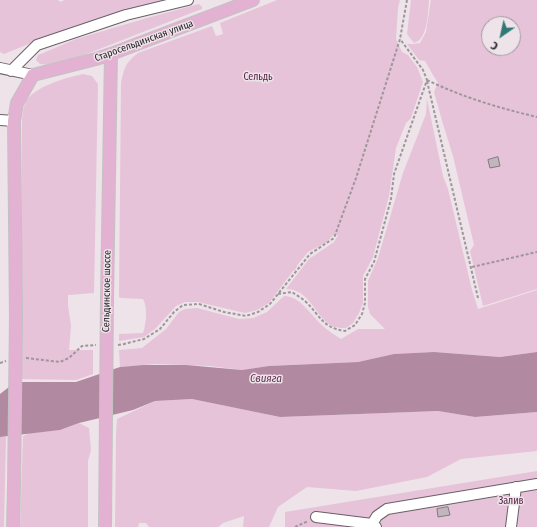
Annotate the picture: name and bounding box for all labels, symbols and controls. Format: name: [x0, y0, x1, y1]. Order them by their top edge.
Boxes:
north arrow: [481, 16, 521, 56]
street label: Старосельдинская улица: [93, 18, 195, 64]
text: С: [489, 39, 501, 53]
park label: Сельдь: [243, 71, 273, 83]
street label: Сельдинское шоссе: [100, 250, 114, 332]
water label: Свияга: [250, 372, 282, 386]
park label: Залив: [498, 495, 524, 507]

